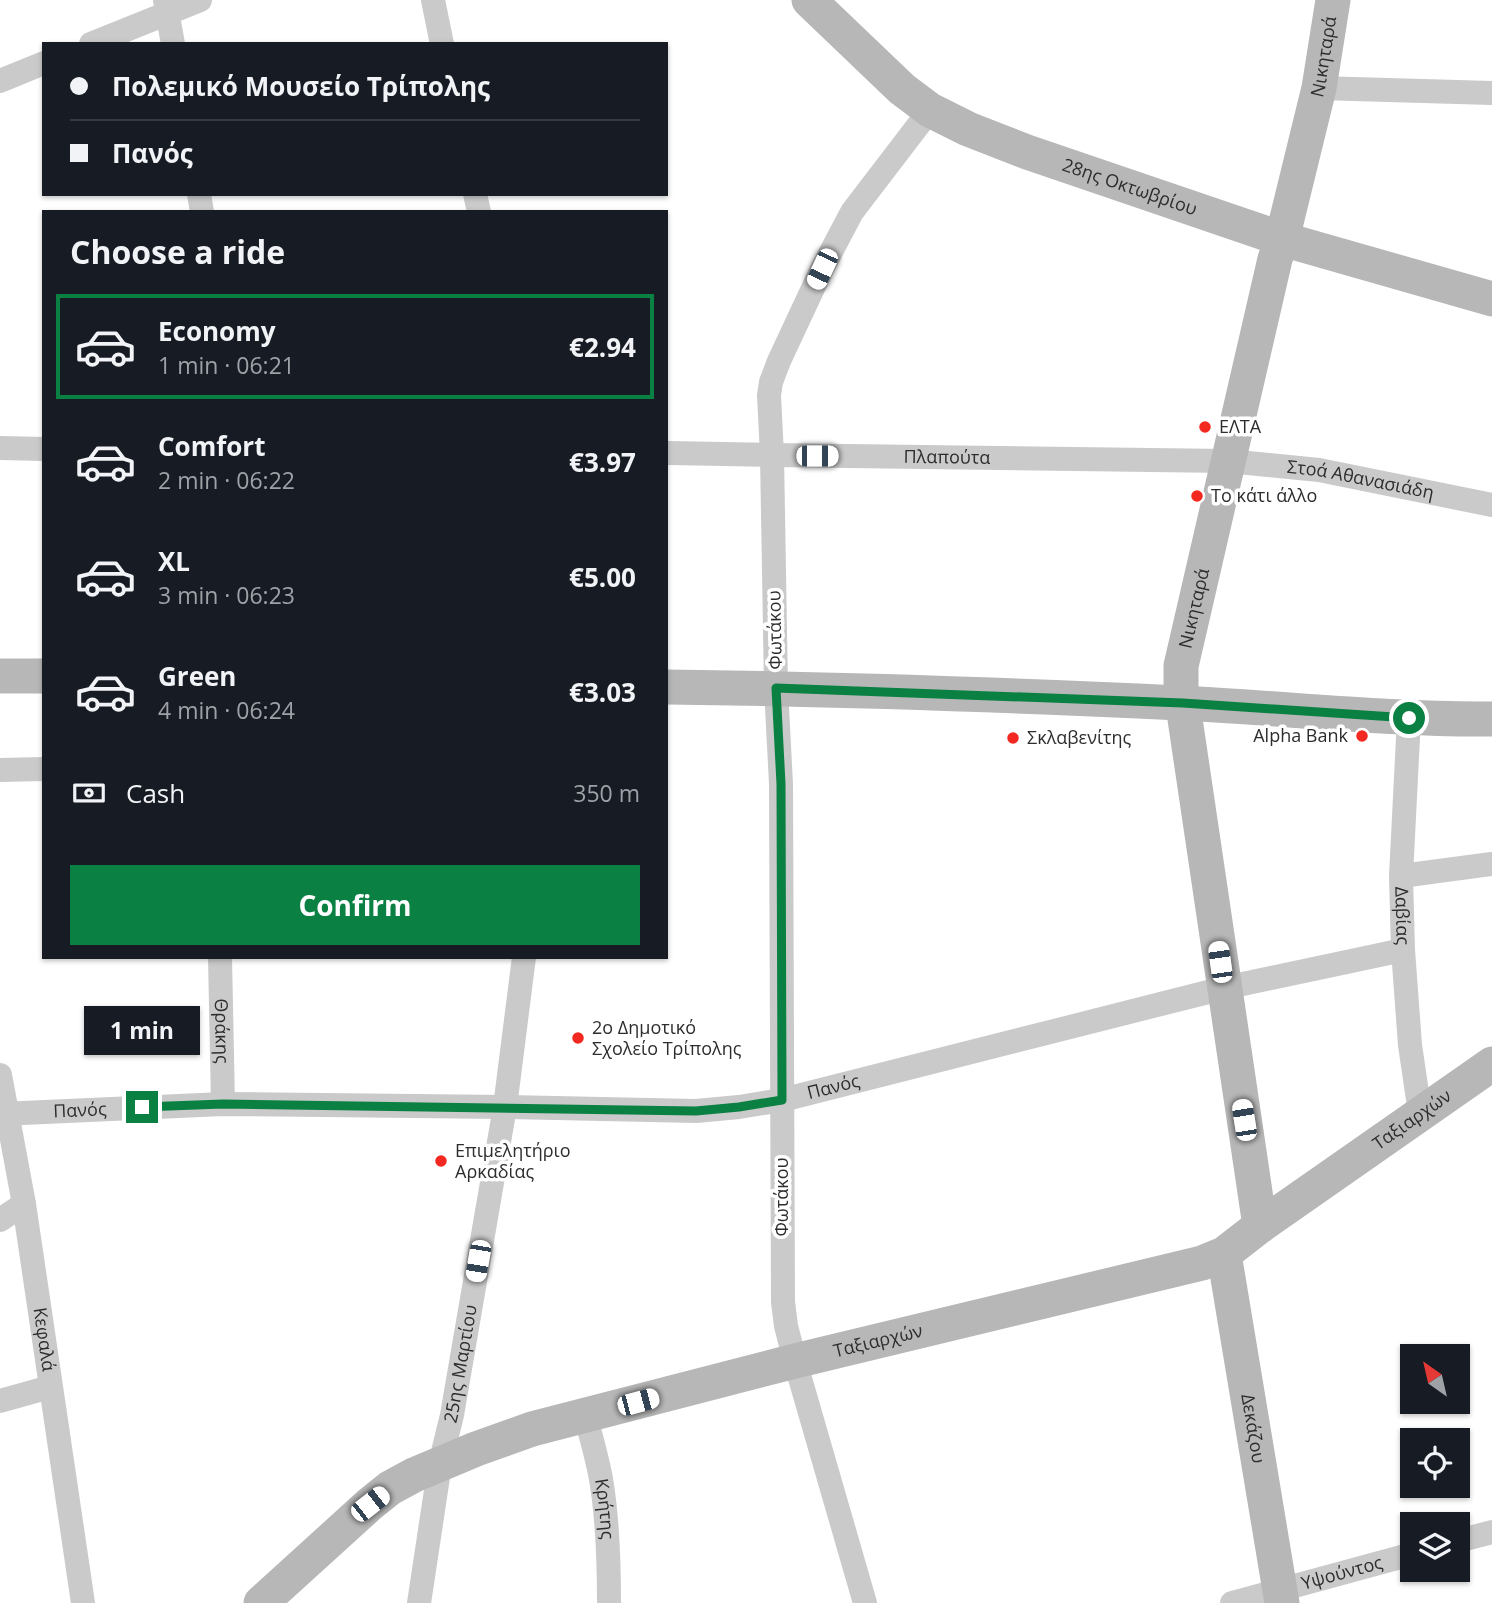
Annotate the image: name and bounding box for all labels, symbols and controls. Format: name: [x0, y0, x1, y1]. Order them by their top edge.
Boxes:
street label: Νικηταρά: [1304, 14, 1341, 99]
text: Πολεμικό Μουσείο Τρίπολης: [112, 68, 490, 104]
text: Πανός: [112, 135, 193, 171]
street label: 28ης Οκτωβρίου: [1059, 152, 1201, 220]
text: Choose a ride: [70, 230, 285, 273]
car: [804, 246, 841, 292]
text: Economy: [158, 313, 276, 349]
icon: car: [74, 315, 137, 378]
text: €2.94: [569, 329, 636, 365]
text: 1 min · 06:21: [158, 349, 295, 381]
place label: ΕΛΤΑ: [1219, 414, 1262, 438]
marker: ΕΛΤΑ: [1197, 419, 1213, 435]
text: Comfort: [158, 428, 265, 464]
icon: car: [74, 430, 137, 493]
text: €3.97: [569, 444, 636, 480]
street label: Πλαπούτα: [903, 444, 991, 469]
car: [797, 446, 839, 467]
street label: Στοά Αθανασιάδη: [1286, 454, 1436, 504]
text: 2 min · 06:22: [158, 464, 295, 496]
place label: Το κάτι άλλο: [1211, 483, 1317, 507]
marker: Το κάτι άλλο: [1189, 488, 1205, 504]
text: XL: [158, 543, 190, 579]
icon: car: [74, 545, 137, 608]
text: €5.00: [569, 559, 636, 595]
street label: Νικηταρά: [1172, 566, 1214, 651]
text: 3 min · 06:23: [158, 579, 295, 611]
street label: Φωτάκου: [761, 590, 787, 670]
text: Green: [158, 658, 236, 694]
icon: car: [74, 660, 137, 723]
text: €3.03: [569, 674, 636, 710]
text: 4 min · 06:24: [158, 694, 295, 726]
route start: [1393, 702, 1425, 734]
place label: Alpha Bank: [1253, 723, 1349, 747]
place label: Σκλαβενίτης: [1027, 725, 1132, 749]
marker: Alpha Bank: [1354, 728, 1370, 744]
marker: Σκλαβενίτης: [1005, 730, 1021, 746]
icon: cash: [70, 774, 108, 812]
text: Cash: [126, 775, 185, 811]
text: 350 m: [573, 777, 640, 809]
button: Confirm: [70, 865, 640, 945]
street label: Δαβίας: [1390, 886, 1416, 946]
car: [1207, 940, 1234, 984]
street label: Θράκης: [210, 998, 235, 1064]
callout: 1 min: [84, 1006, 200, 1054]
text: 1 min: [110, 1014, 174, 1046]
place label: 2ο Δημοτικό Σχολείο Τρίπολης: [592, 1015, 742, 1060]
marker: 2ο Δημοτικό Σχολείο Τρίπολης: [570, 1030, 586, 1046]
street label: Πανός: [804, 1068, 862, 1104]
street label: Ταξιαρχών: [1367, 1083, 1456, 1155]
route end: [126, 1091, 158, 1123]
street label: Πανός: [53, 1096, 107, 1123]
car: [1231, 1098, 1258, 1142]
place label: Επιμελητήριο Αρκαδίας: [455, 1138, 571, 1183]
marker: Επιμελητήριο Αρκαδίας: [433, 1153, 449, 1169]
street label: Φωτάκου: [769, 1157, 793, 1237]
car: [465, 1238, 492, 1284]
street label: 25ης Μαρτίου: [438, 1303, 482, 1425]
street label: Κεφαλά: [28, 1306, 62, 1373]
street label: Ταξιαρχών: [831, 1318, 925, 1362]
north arrow: [1400, 1344, 1470, 1414]
map controls: [1400, 1344, 1470, 1582]
car: [615, 1386, 662, 1418]
street label: Δεκάζου: [1236, 1392, 1272, 1465]
button: locate: [1400, 1428, 1470, 1498]
street label: Κρήτης: [590, 1476, 621, 1540]
car: [347, 1483, 394, 1525]
button: layers: [1400, 1512, 1470, 1582]
street label: Υψούντος: [1298, 1549, 1385, 1595]

